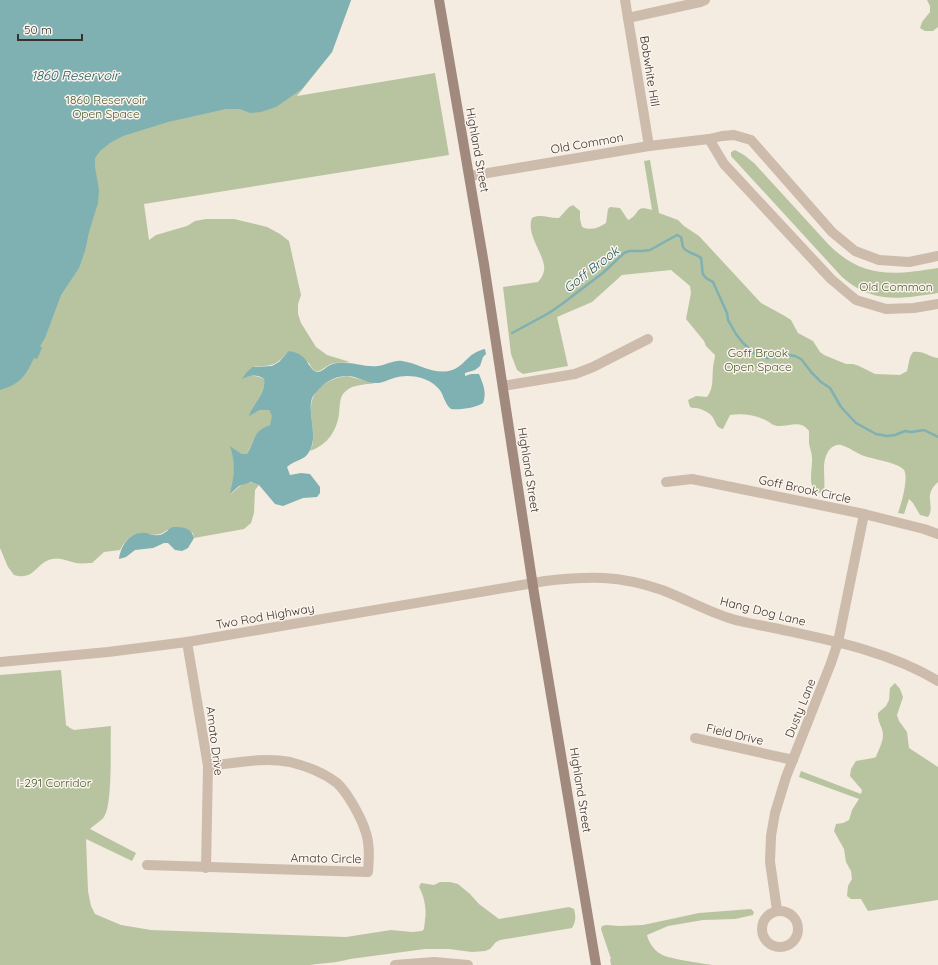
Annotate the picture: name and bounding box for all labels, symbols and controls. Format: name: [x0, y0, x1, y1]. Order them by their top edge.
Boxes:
scale bar: [18, 16, 82, 42]
text: 50 m: [24, 22, 52, 37]
street label: Bobwhite Hill: [637, 35, 663, 107]
water label: 1860 Reservoir: [31, 67, 121, 83]
park label: 1860 Reservoir Open Space: [66, 92, 147, 121]
street label: Highland Street: [463, 106, 493, 194]
street label: Old Common: [549, 129, 625, 157]
water label: Goff Brook: [560, 242, 623, 296]
park label: Old Common: [859, 279, 933, 294]
park label: Goff Brook Open Space: [724, 345, 792, 374]
street label: Highland Street: [515, 426, 543, 514]
street label: Goff Brook Circle: [757, 472, 853, 506]
street label: Hang Dog Lane: [719, 593, 808, 629]
street label: Two Rod Highway: [215, 600, 315, 632]
street label: Dusty Lane: [781, 676, 819, 740]
street label: Amato Drive: [203, 706, 227, 777]
street label: Field Drive: [705, 720, 765, 748]
street label: Highland Street: [567, 746, 595, 834]
park label: I-291 Corridor: [17, 775, 92, 790]
street label: Amato Circle: [290, 850, 362, 866]

